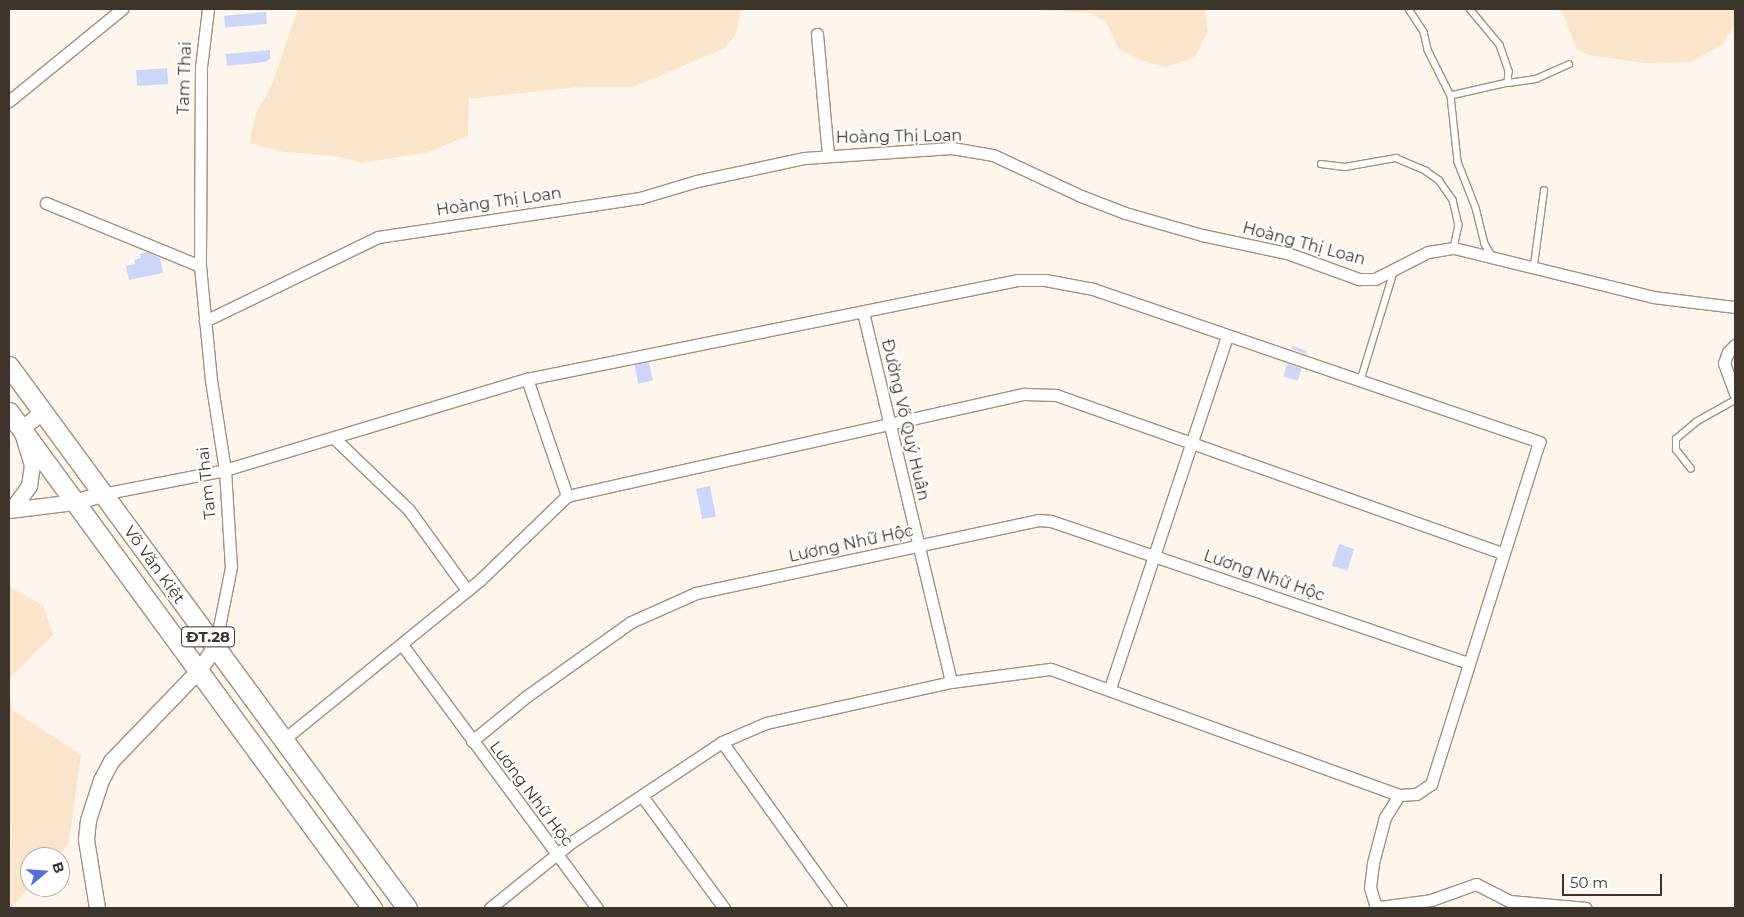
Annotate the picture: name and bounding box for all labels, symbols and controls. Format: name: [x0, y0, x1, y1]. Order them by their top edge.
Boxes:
street label: Tam Thai: [174, 41, 196, 115]
street label: Hoàng Thị Loan: [836, 126, 962, 148]
street label: Hoàng Thị Loan: [435, 184, 563, 220]
street label: Hoàng Thị Loan: [1240, 218, 1368, 270]
street label: Đường Võ Quý Huân: [877, 337, 933, 503]
street label: Tam Thai: [194, 446, 220, 520]
street label: Lương Nhữ Hộc: [787, 521, 915, 567]
street label: Võ Văn Kiệt: [119, 523, 189, 607]
street label: Lương Nhữ Hộc: [1201, 546, 1327, 606]
road number: ĐT.28: [180, 624, 236, 650]
street label: Lương Nhữ Hộc: [485, 738, 577, 850]
north arrow: [20, 847, 70, 897]
text: B: [48, 860, 69, 876]
scale bar: [1564, 864, 1664, 896]
text: 50 m: [1570, 873, 1608, 892]

